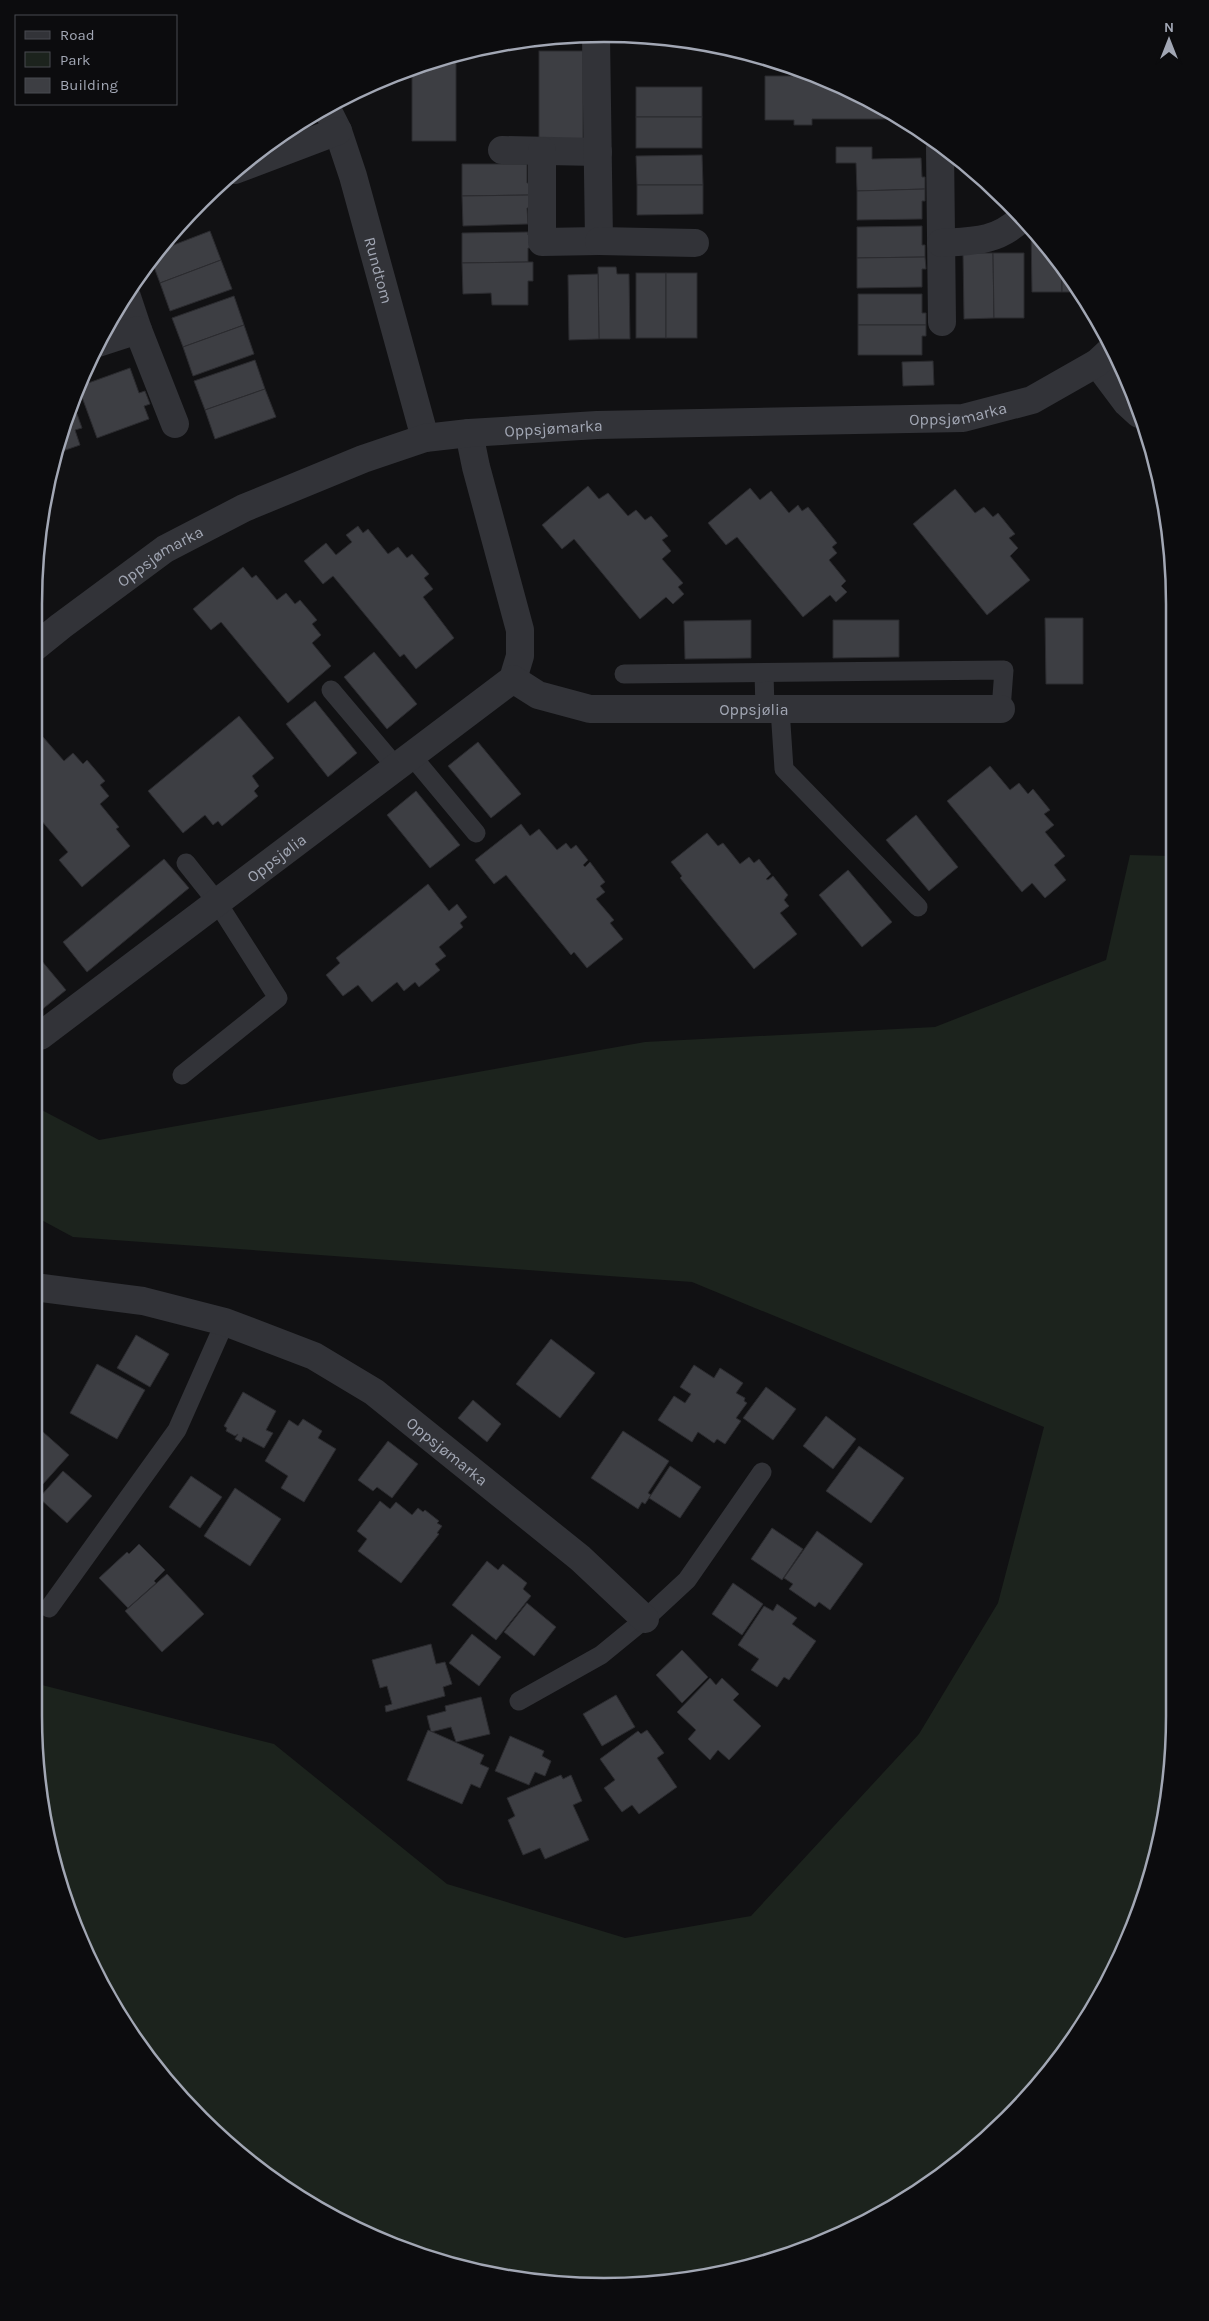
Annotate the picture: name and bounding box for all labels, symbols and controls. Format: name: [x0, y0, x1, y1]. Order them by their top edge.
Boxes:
legend: [15, 15, 178, 105]
north arrow: [1144, 15, 1194, 65]
text: N: [1164, 19, 1174, 36]
text: Road: [60, 26, 95, 44]
text: Park: [60, 51, 90, 69]
text: Building: [60, 76, 118, 94]
street label: Rundtom: [360, 235, 397, 306]
street label: Oppsjømarka: [909, 398, 1009, 429]
street label: Oppsjømarka: [504, 416, 603, 441]
street label: Oppsjømarka: [114, 522, 206, 591]
street label: Oppsjølia: [719, 700, 789, 719]
street label: Oppsjølia: [243, 830, 310, 887]
street label: Oppsjømarka: [403, 1413, 491, 1490]

